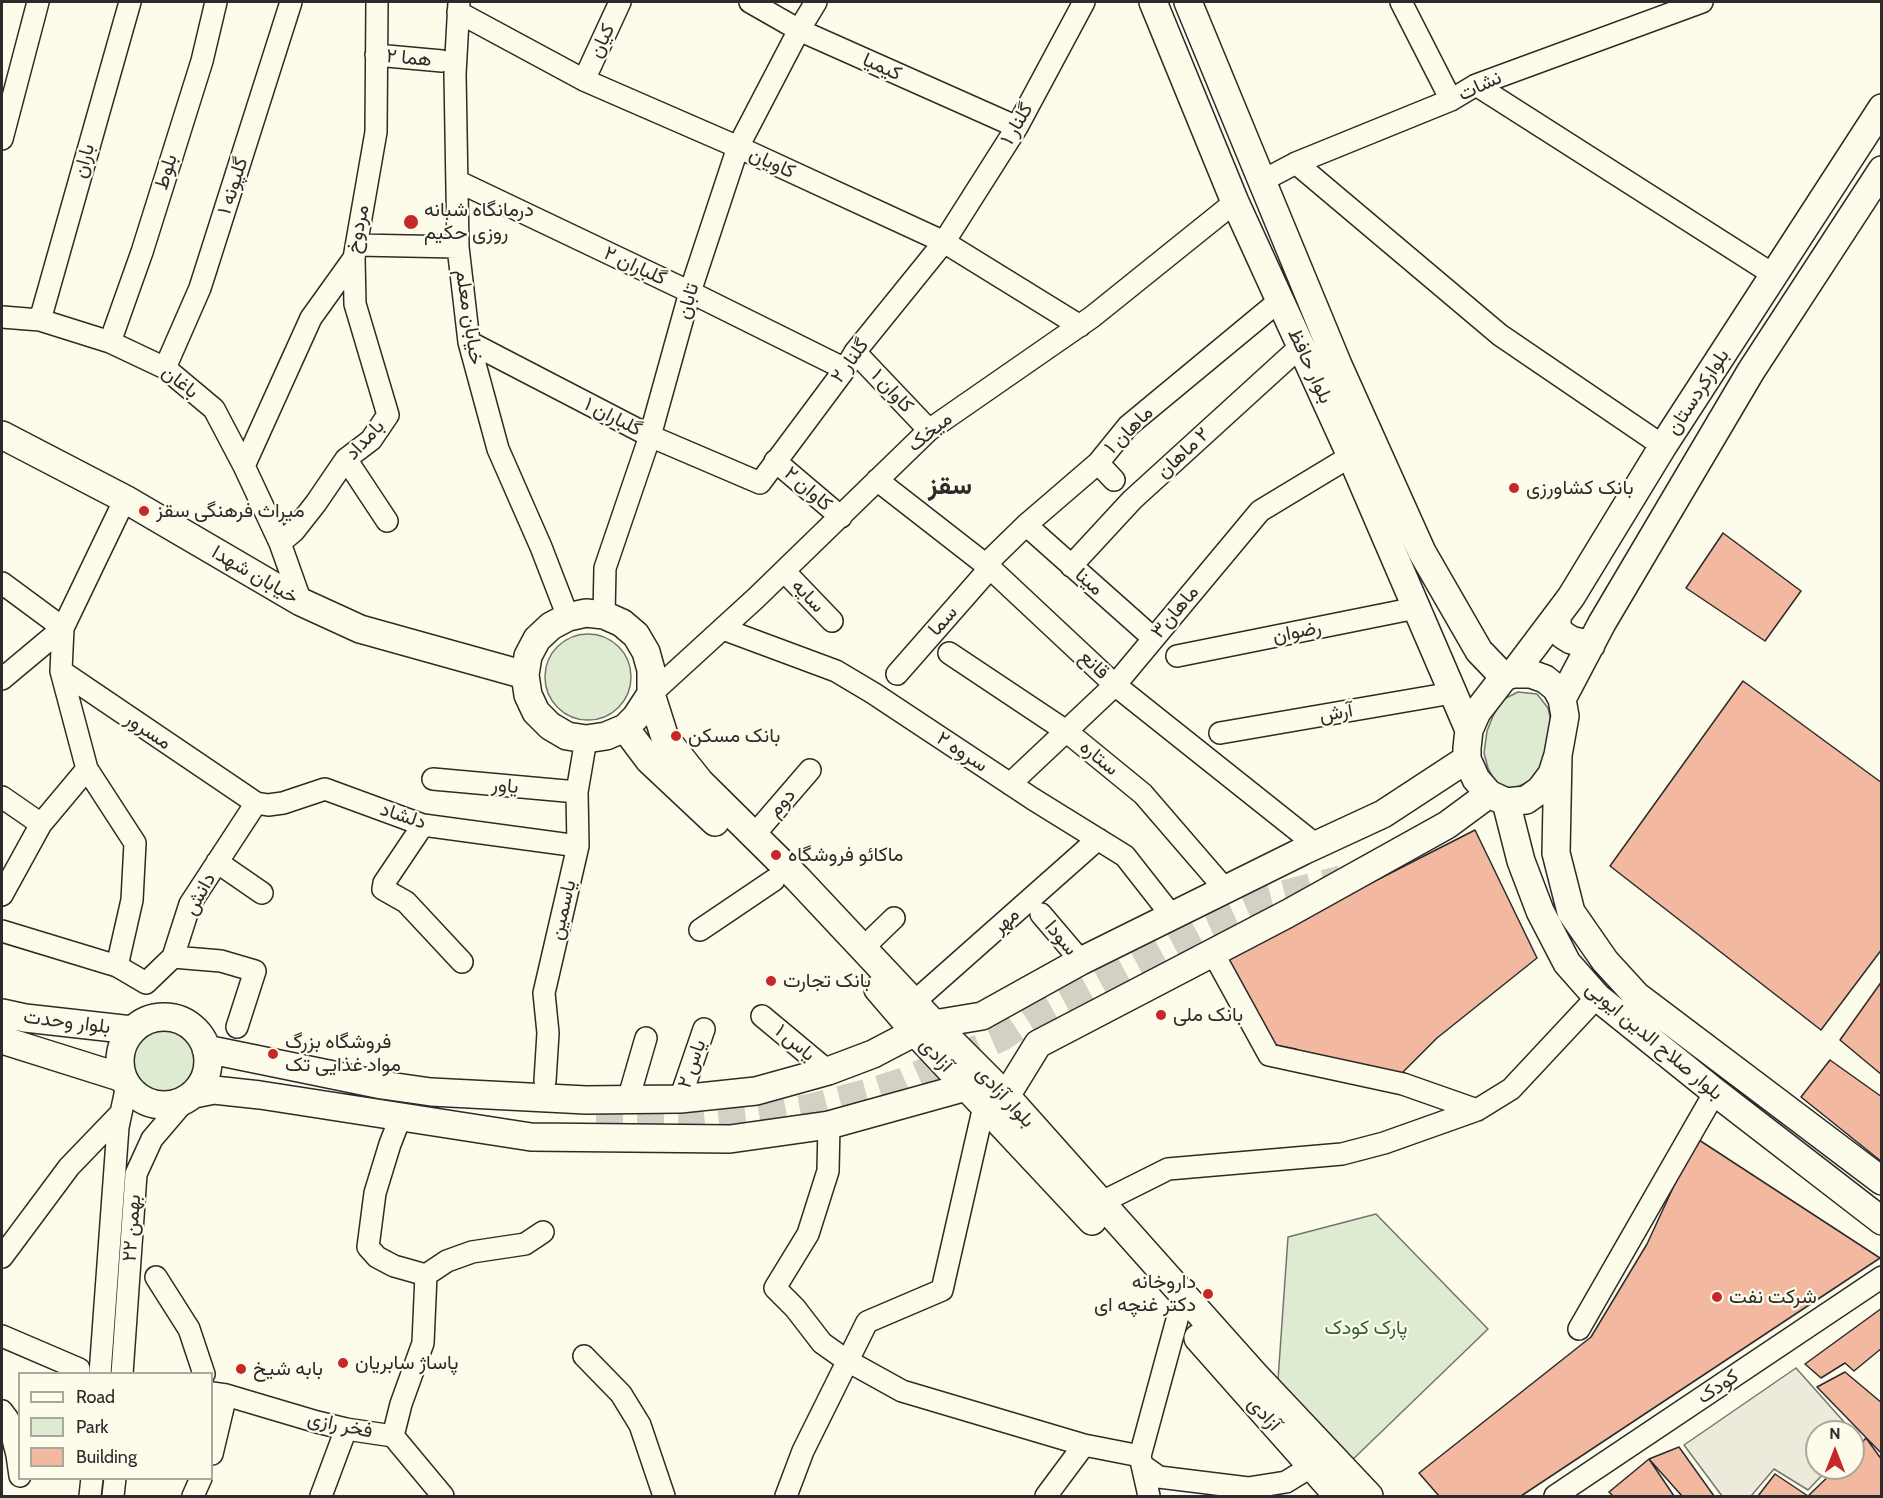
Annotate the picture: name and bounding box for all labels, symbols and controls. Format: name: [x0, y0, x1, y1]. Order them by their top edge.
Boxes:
street label: کیان: [584, 20, 620, 62]
street label: هما ۲: [385, 44, 433, 72]
street label: کیمیا: [859, 48, 905, 86]
street label: نشات: [1454, 66, 1506, 106]
street label: گلنار ۱: [996, 99, 1038, 149]
street label: باران: [68, 141, 100, 181]
street label: کاویان: [745, 142, 799, 184]
street label: بلوط: [149, 151, 183, 193]
street label: گلپونه ۱: [212, 154, 254, 218]
place label: درمانگاه شبانه روزی حکیم: [424, 198, 534, 245]
street label: مردوخ: [341, 203, 375, 255]
marker: درمانگاه شبانه روزی حکیم: [402, 213, 420, 231]
street label: گلباران ۲: [600, 241, 670, 291]
street label: خیابان معلم: [450, 268, 488, 366]
street label: تابان: [671, 280, 705, 322]
street label: بلوار حافظ: [1282, 325, 1338, 407]
street label: گلنار ۲: [826, 334, 874, 388]
street label: بلوارکردستان: [1661, 345, 1735, 439]
street label: باغان: [157, 360, 203, 404]
street label: کاوان ۱: [866, 364, 918, 418]
street label: گلباران ۱: [580, 392, 646, 442]
street label: ماهان ۱: [1100, 401, 1158, 459]
street label: میخک: [903, 407, 957, 457]
street label: بامداد: [340, 415, 390, 465]
street label: ٢ ماهان: [1152, 423, 1214, 483]
street label: کاوان ۲: [779, 462, 837, 516]
district label: سقز: [928, 470, 972, 502]
place label: بانک کشاورزی: [1526, 476, 1634, 500]
marker: بانک کشاورزی: [1507, 481, 1521, 495]
place label: میراث فرهنگی سقز: [156, 499, 305, 523]
marker: میراث فرهنگی سقز: [137, 504, 151, 518]
street label: خیابان شهدا: [207, 541, 303, 609]
street label: مینا: [1070, 563, 1108, 601]
street label: سایه: [786, 574, 830, 618]
street label: ماهان۳: [1146, 581, 1204, 643]
street label: سما: [923, 601, 963, 641]
street label: رضوان: [1271, 616, 1323, 648]
street label: قانع: [1074, 645, 1114, 685]
street label: آرش: [1317, 698, 1355, 728]
street label: مسرور: [120, 707, 176, 755]
place label: بانک مسکن: [688, 724, 780, 748]
street label: سروه ۲: [932, 727, 992, 777]
marker: بانک مسکن: [669, 729, 683, 743]
street label: ستاره: [1075, 735, 1123, 781]
street label: یاور: [490, 773, 520, 799]
street label: دوم: [763, 784, 801, 822]
street label: دلشاد: [377, 797, 429, 835]
place label: ماکائو فروشگاه: [788, 843, 904, 867]
marker: ماکائو فروشگاه: [769, 848, 783, 862]
street label: دانش: [179, 869, 221, 919]
street label: یاسمین: [544, 878, 582, 942]
street label: مهر: [987, 903, 1025, 939]
street label: سودا: [1039, 915, 1083, 961]
place label: بانک تجارت: [783, 969, 871, 993]
marker: بانک تجارت: [764, 974, 778, 988]
street label: بلوار صلاح الدین ایوبی: [1580, 976, 1728, 1106]
place label: بانک ملی: [1173, 1003, 1243, 1027]
street label: بلوار وحدت: [22, 1005, 112, 1039]
marker: بانک ملی: [1154, 1008, 1168, 1022]
street label: یاس ۱: [770, 1019, 820, 1067]
place label: فروشگاه بزرگ مواد غذایی تک: [285, 1030, 401, 1077]
street label: آزادی: [914, 1033, 958, 1077]
street label: یاس ۲: [673, 1036, 711, 1092]
marker: فروشگاه بزرگ مواد غذایی تک: [266, 1047, 280, 1061]
street label: بلوار آزادی: [970, 1061, 1040, 1133]
street label: ۲۲ بهمن: [118, 1194, 146, 1262]
place label: داروخانه دکتر غنچه ای: [1094, 1270, 1196, 1317]
place label: شرکت نفت: [1729, 1285, 1817, 1309]
marker: داروخانه دکتر غنچه ای: [1201, 1287, 1215, 1301]
marker: شرکت نفت: [1710, 1290, 1724, 1304]
park label: پارک کودک: [1324, 1316, 1408, 1340]
place label: پاساژ سابریان: [355, 1351, 458, 1375]
marker: پاساژ سابریان: [336, 1356, 350, 1370]
place label: بابه شیخ: [253, 1357, 323, 1381]
marker: بابه شیخ: [234, 1362, 248, 1376]
street label: کودک: [1693, 1365, 1743, 1409]
legend: [18, 1372, 213, 1480]
text: Road: [76, 1386, 115, 1408]
street label: آزادی: [1242, 1392, 1286, 1436]
street label: فخر رازی: [305, 1406, 375, 1444]
text: Park: [76, 1416, 108, 1438]
north arrow: [1805, 1420, 1865, 1480]
text: N: [1829, 1424, 1841, 1443]
text: Building: [76, 1446, 137, 1468]

